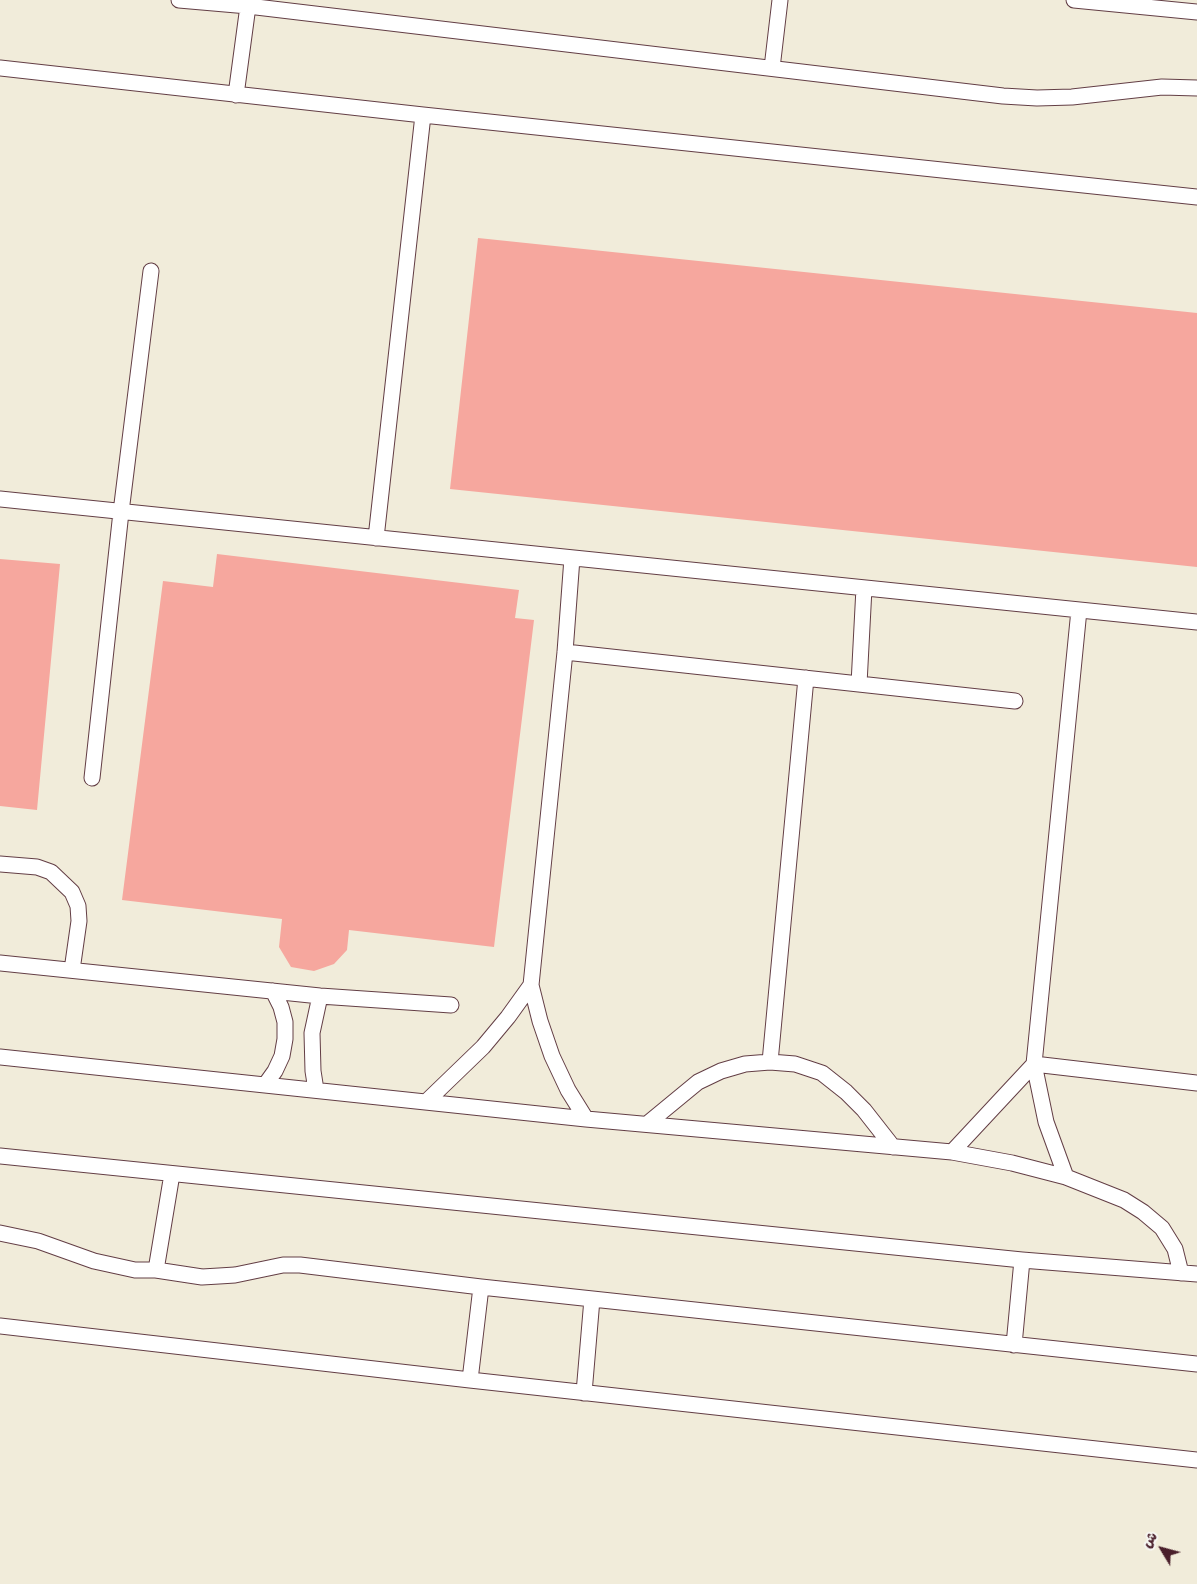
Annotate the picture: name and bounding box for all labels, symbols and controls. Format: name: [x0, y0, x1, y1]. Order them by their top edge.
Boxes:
north arrow: [1137, 1524, 1187, 1574]
text: ش: [1138, 1528, 1161, 1551]

